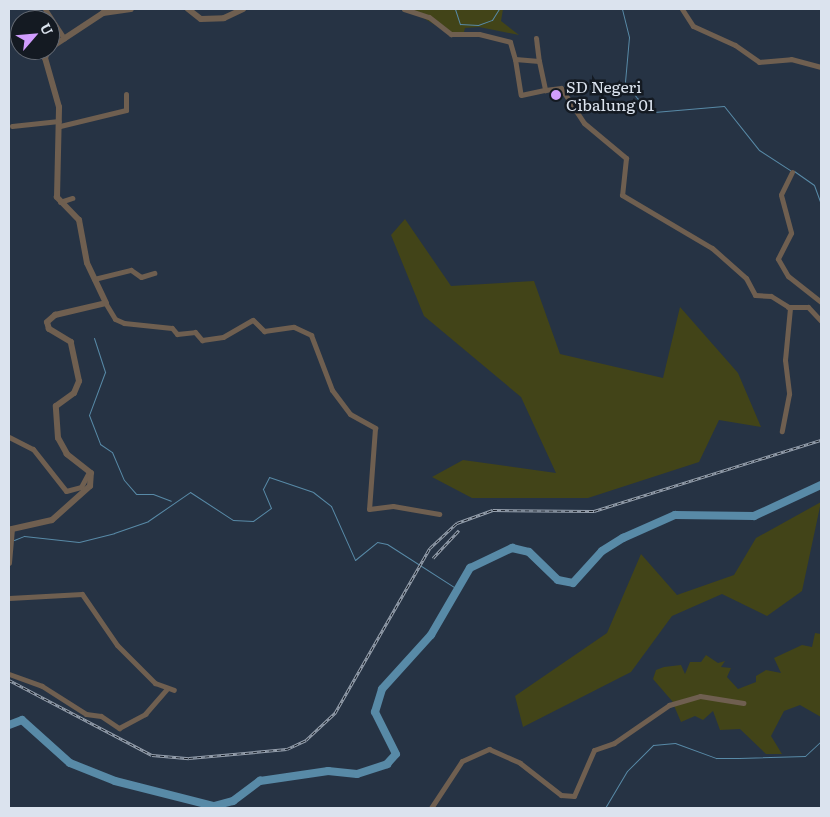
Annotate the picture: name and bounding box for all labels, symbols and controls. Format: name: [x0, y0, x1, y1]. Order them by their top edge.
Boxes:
north arrow: [10, 10, 60, 60]
text: U: [36, 19, 59, 38]
place label: SD Negeri Cibalung 01: [566, 76, 654, 114]
marker: SD Negeri Cibalung 01: [550, 89, 562, 101]

